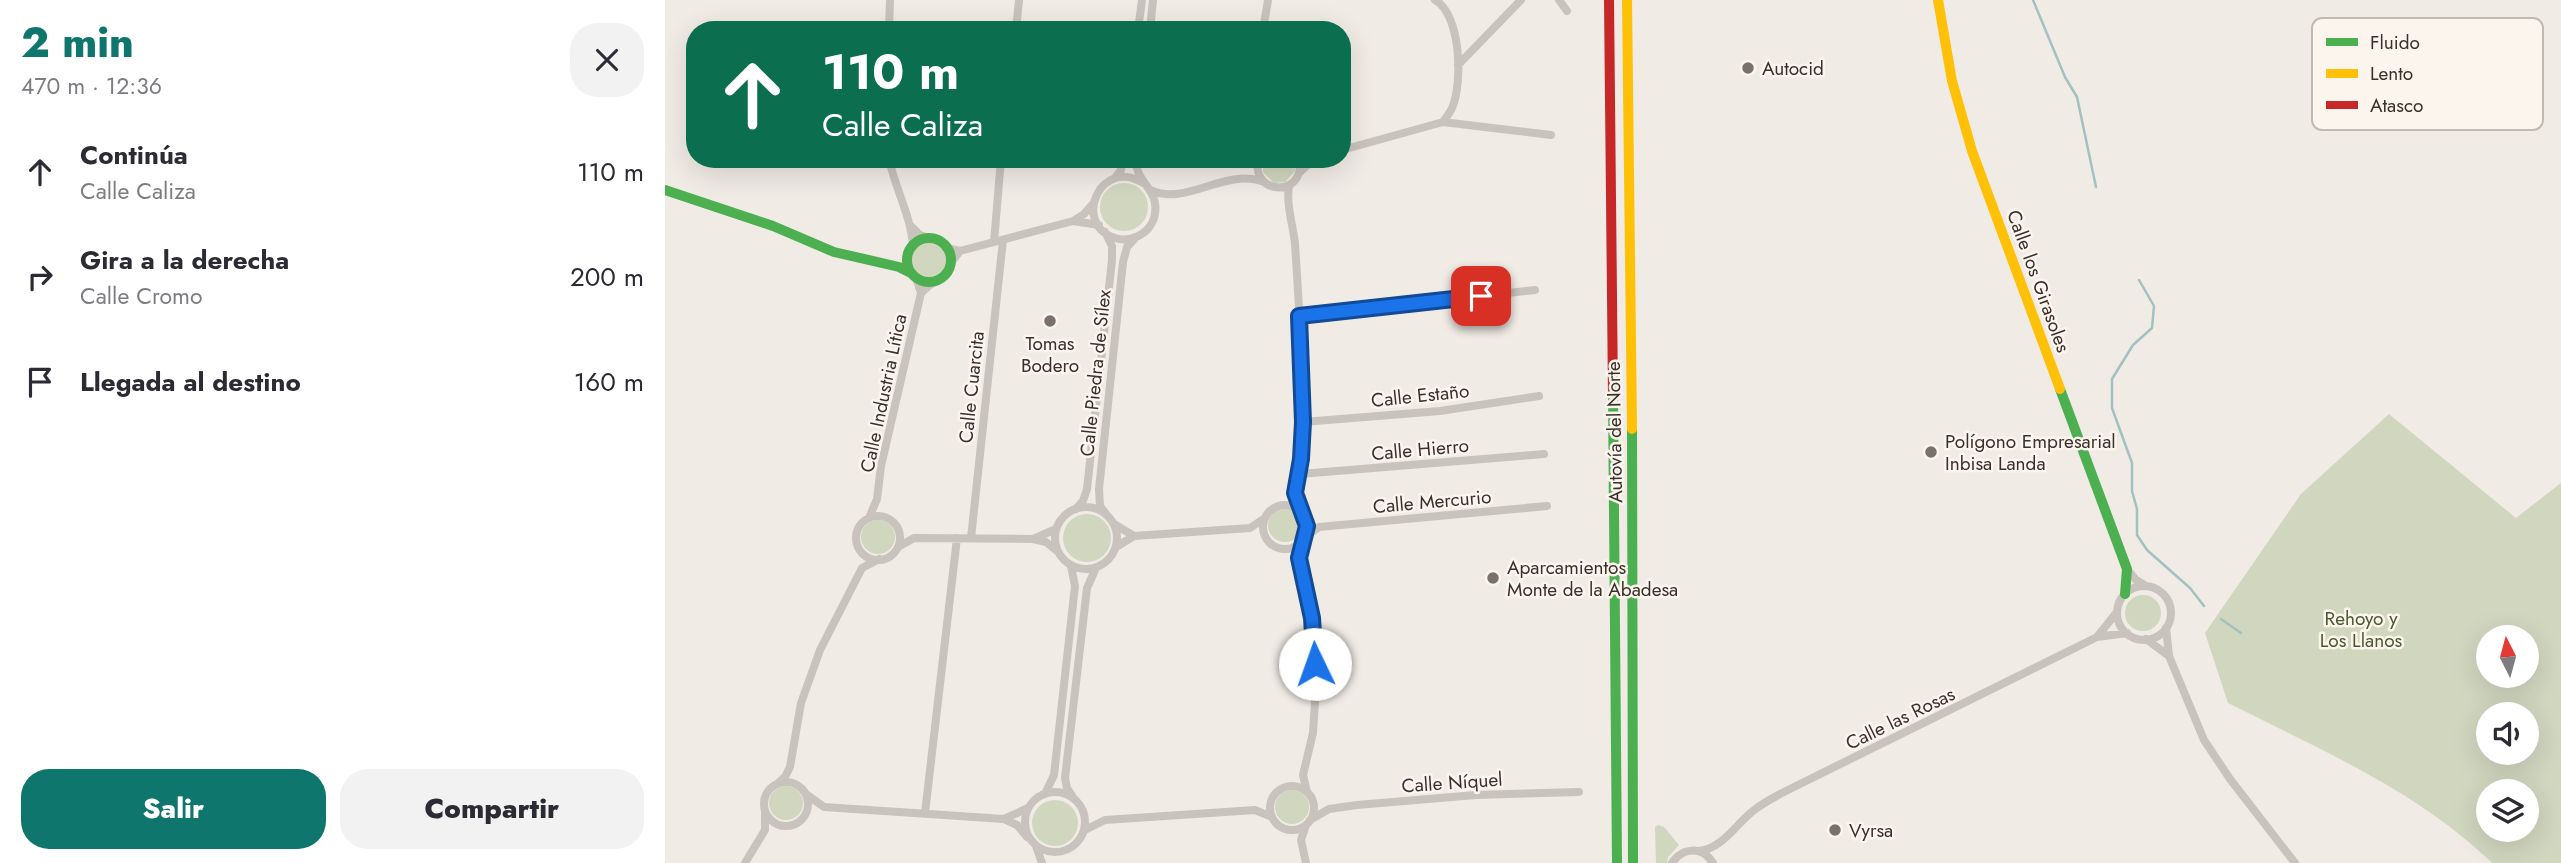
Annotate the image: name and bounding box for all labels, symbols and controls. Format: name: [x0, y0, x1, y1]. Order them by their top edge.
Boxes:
text: 2 min: [21, 12, 134, 73]
legend: [2312, 18, 2543, 130]
button: close: [570, 23, 644, 97]
text: Fluido: [2370, 29, 2420, 56]
text: 110 m: [822, 37, 959, 107]
icon: ahead: [707, 49, 798, 140]
place label: Autocid: [1762, 55, 1824, 82]
marker: Autocid: [1740, 60, 1756, 76]
text: Lento: [2370, 60, 2413, 87]
text: 470 m · 12:36: [21, 69, 162, 103]
text: Atasco: [2370, 92, 2423, 119]
text: Calle Caliza: [822, 102, 983, 148]
text: Continúa: [80, 136, 188, 174]
icon: ahead: [21, 153, 59, 191]
text: 110 m: [577, 153, 644, 191]
text: Calle Caliza: [80, 174, 196, 208]
street label: Calle los Girasoles: [2000, 206, 2077, 356]
text: Gira a la derecha: [80, 241, 289, 279]
icon: right: [21, 258, 59, 296]
text: 200 m: [570, 258, 644, 296]
pin: [1451, 266, 1511, 326]
icon: arrive: [1462, 277, 1500, 315]
text: Calle Cromo: [80, 279, 203, 313]
street label: Calle Piedra de Sílex: [1073, 288, 1118, 458]
street label: Calle Industria Lítica: [853, 311, 913, 475]
marker: Tomas Bodero: [1042, 313, 1058, 329]
street label: Calle Cuarcita: [952, 330, 991, 444]
place label: Tomas Bodero: [1021, 330, 1079, 379]
street label: Autovía del Norte: [1600, 361, 1629, 503]
icon: arrive: [21, 363, 59, 401]
text: Llegada al destino: [80, 363, 301, 401]
text: 160 m: [574, 363, 644, 401]
street label: Calle Estaño: [1370, 377, 1470, 414]
place label: Polígono Empresarial Inbisa Landa: [1945, 428, 2116, 477]
street label: Calle Hierro: [1370, 432, 1470, 467]
marker: Polígono Empresarial Inbisa Landa: [1923, 444, 1939, 460]
street label: Calle Mercurio: [1372, 483, 1492, 520]
place label: Aparcamientos Monte de la Abadesa: [1507, 554, 1678, 603]
marker: Aparcamientos Monte de la Abadesa: [1485, 570, 1501, 586]
park label: Rehoyo y Los Llanos: [2320, 605, 2403, 654]
north arrow: [2476, 625, 2539, 688]
map controls: [2476, 625, 2539, 842]
position arrow: [1278, 627, 1352, 701]
street label: Calle las Rosas: [1841, 680, 1960, 757]
button: sound: [2476, 702, 2539, 765]
street label: Calle Níquel: [1401, 766, 1503, 799]
button: Salir: [21, 769, 326, 849]
button: Compartir: [340, 769, 644, 849]
button: layers: [2476, 779, 2539, 842]
place label: Vyrsa: [1849, 817, 1893, 844]
marker: Vyrsa: [1827, 822, 1843, 838]

